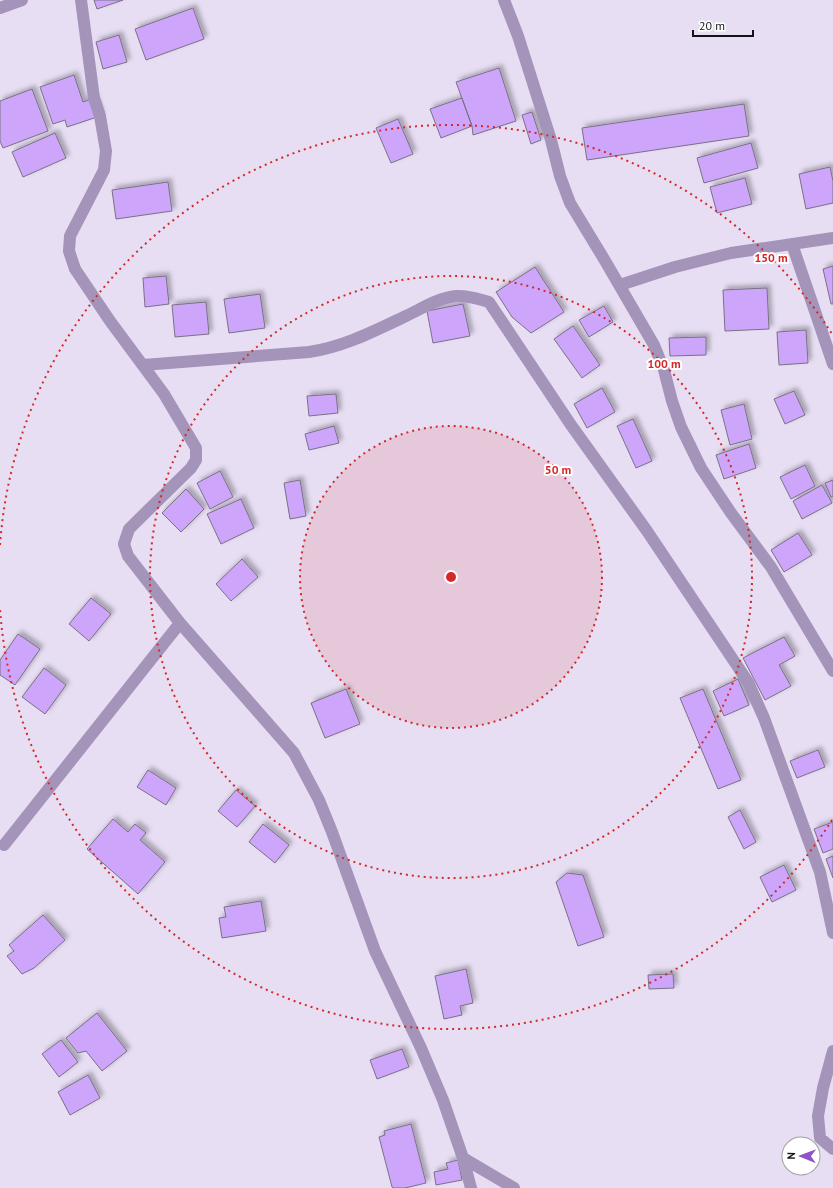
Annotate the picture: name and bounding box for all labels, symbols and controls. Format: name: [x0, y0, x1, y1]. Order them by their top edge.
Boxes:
scale bar: [693, 12, 753, 38]
text: 20 m: [699, 18, 725, 33]
text: 150 m: [754, 250, 788, 265]
text: 100 m: [647, 356, 681, 371]
text: 50 m: [545, 462, 571, 477]
centre of rings: [444, 570, 458, 584]
north arrow: [781, 1136, 821, 1176]
text: N: [784, 1152, 798, 1160]

